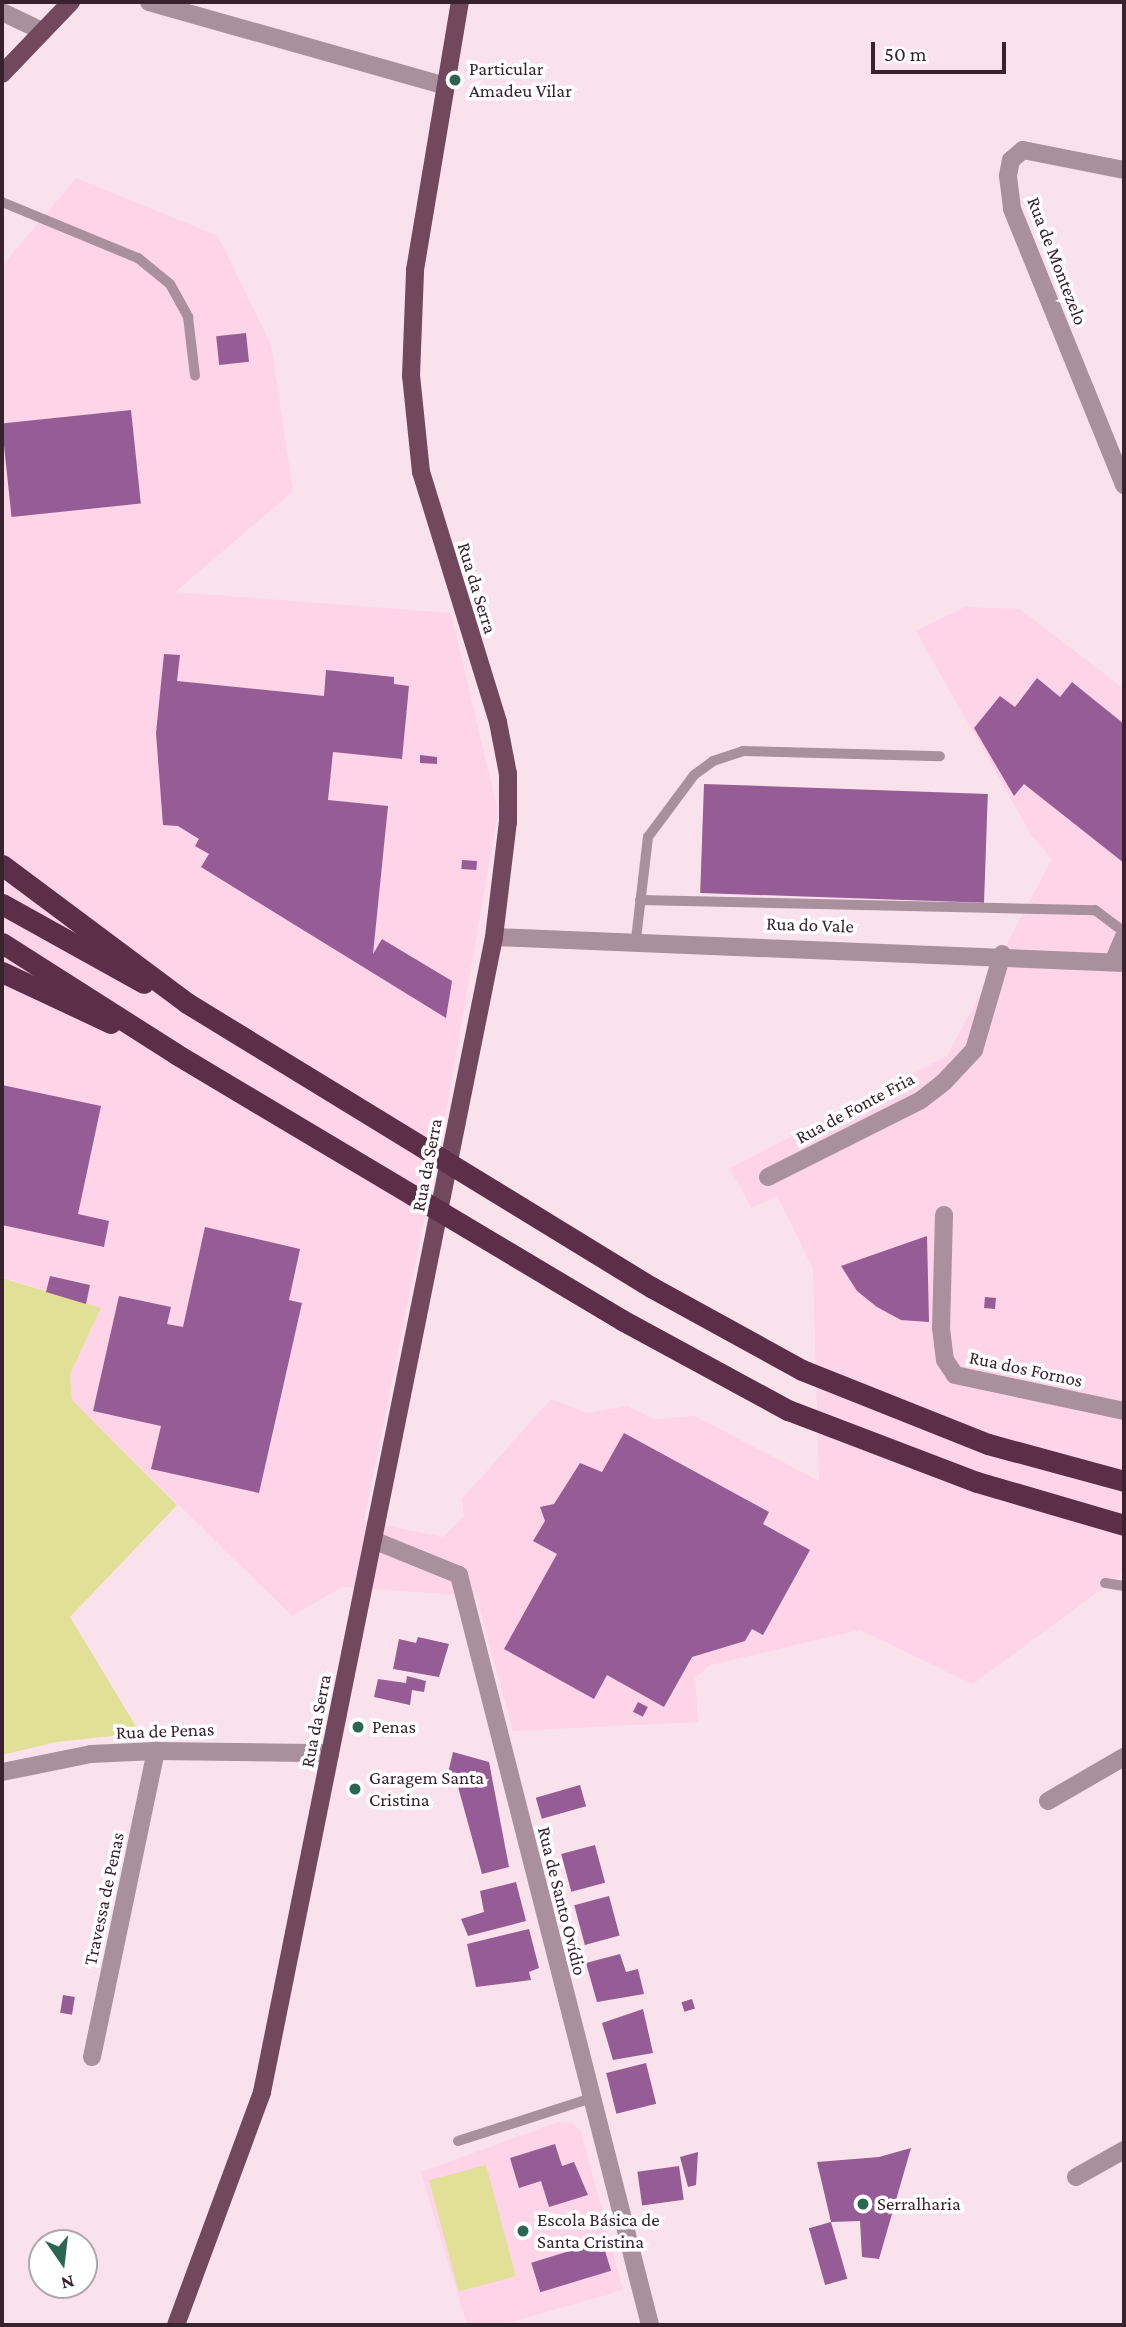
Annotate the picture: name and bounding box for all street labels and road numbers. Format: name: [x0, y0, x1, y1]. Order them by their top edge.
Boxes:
street label: Rua de Montezelo: [1022, 194, 1092, 328]
street label: Rua da Serra: [452, 540, 502, 636]
street label: Rua do Vale: [766, 912, 854, 938]
street label: Rua de Fonte Fria: [792, 1067, 918, 1149]
street label: Rua da Serra: [407, 1117, 447, 1213]
street label: Rua dos Fornos: [967, 1346, 1085, 1392]
street label: Rua da Serra: [296, 1673, 336, 1769]
street label: Rua de Penas: [115, 1718, 215, 1744]
street label: Rua de Santo Ovídio: [532, 1824, 592, 1978]
street label: Travessa de Penas: [79, 1830, 129, 1968]

